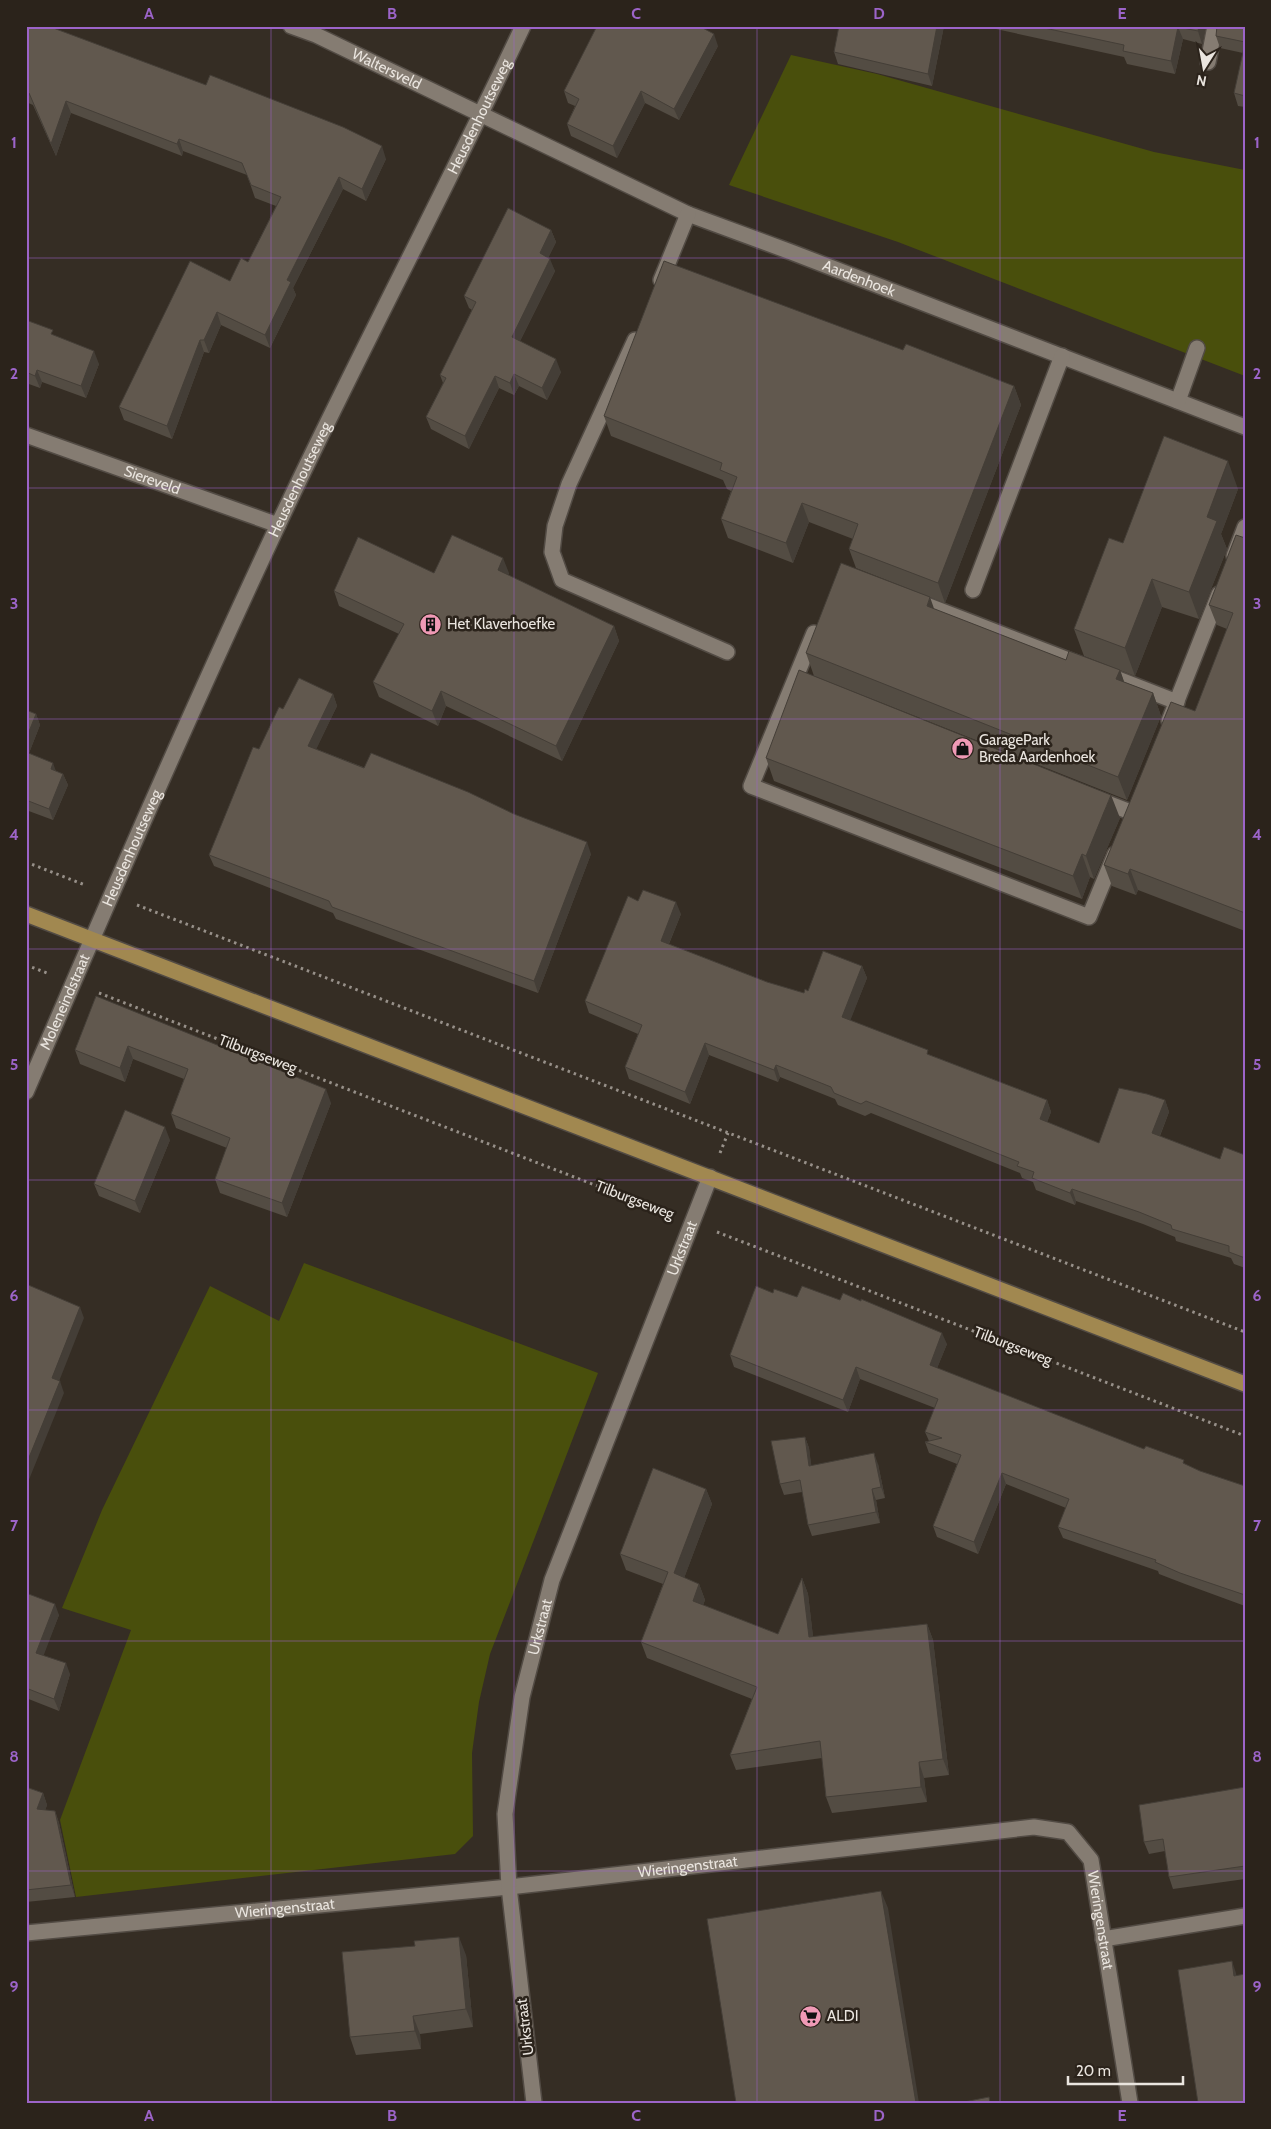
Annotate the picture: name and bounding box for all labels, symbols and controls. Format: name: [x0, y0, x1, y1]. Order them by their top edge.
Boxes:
text: A: [144, 4, 154, 23]
text: B: [387, 4, 397, 23]
text: C: [631, 4, 641, 23]
text: D: [873, 4, 885, 23]
text: E: [1117, 4, 1127, 23]
north arrow: [1178, 42, 1228, 92]
street label: Waltersveld: [349, 45, 424, 93]
street label: Heusdenhoutseweg: [444, 56, 515, 177]
text: N: [1195, 71, 1208, 91]
text: 1: [11, 133, 17, 152]
text: 1: [1254, 133, 1260, 152]
street label: Aardenhoek: [820, 256, 898, 300]
text: 2: [10, 364, 18, 383]
text: 2: [1253, 364, 1261, 383]
street label: Heusdenhoutseweg: [265, 418, 335, 540]
street label: Siereveld: [122, 462, 183, 498]
text: 3: [10, 594, 18, 613]
text: 3: [1253, 594, 1261, 613]
building icon: Het Klaverhoefke: [419, 612, 443, 636]
place label: Het Klaverhoefke: [447, 615, 556, 633]
place label: GaragePark Breda Aardenhoek: [979, 731, 1095, 766]
shop icon: GaragePark Breda Aardenhoek: [951, 737, 975, 761]
street label: Heusdenhoutseweg: [98, 786, 166, 909]
text: 4: [9, 825, 19, 844]
text: 4: [1252, 825, 1262, 844]
street label: Moleneindstraat: [36, 951, 94, 1053]
street label: Tilburgseweg: [216, 1031, 300, 1077]
text: 5: [10, 1055, 18, 1074]
text: 5: [1253, 1055, 1261, 1074]
street label: Tilburgseweg: [593, 1177, 677, 1223]
street label: Urkstraat: [663, 1218, 701, 1278]
text: 6: [10, 1286, 19, 1305]
text: 6: [1253, 1286, 1262, 1305]
street label: Tilburgseweg: [971, 1323, 1055, 1369]
text: 7: [10, 1516, 19, 1535]
text: 7: [1253, 1516, 1262, 1535]
street label: Urkstraat: [524, 1597, 556, 1657]
text: 8: [9, 1747, 19, 1766]
text: 8: [1252, 1747, 1262, 1766]
street label: Wieringenstraat: [637, 1852, 738, 1881]
street label: Wieringenstraat: [1084, 1869, 1117, 1971]
street label: Wieringenstraat: [234, 1895, 336, 1922]
text: 9: [10, 1977, 19, 1996]
text: 9: [1253, 1977, 1262, 1996]
street label: Urkstraat: [513, 1997, 537, 2057]
supermarket icon: ALDI: [799, 2004, 823, 2028]
place label: ALDI: [827, 2007, 859, 2025]
scale bar: [1068, 2054, 1184, 2086]
text: 20 m: [1076, 2062, 1111, 2080]
text: A: [144, 2106, 154, 2125]
text: B: [387, 2106, 397, 2125]
text: C: [631, 2106, 641, 2125]
text: D: [873, 2106, 885, 2125]
text: E: [1117, 2106, 1127, 2125]

